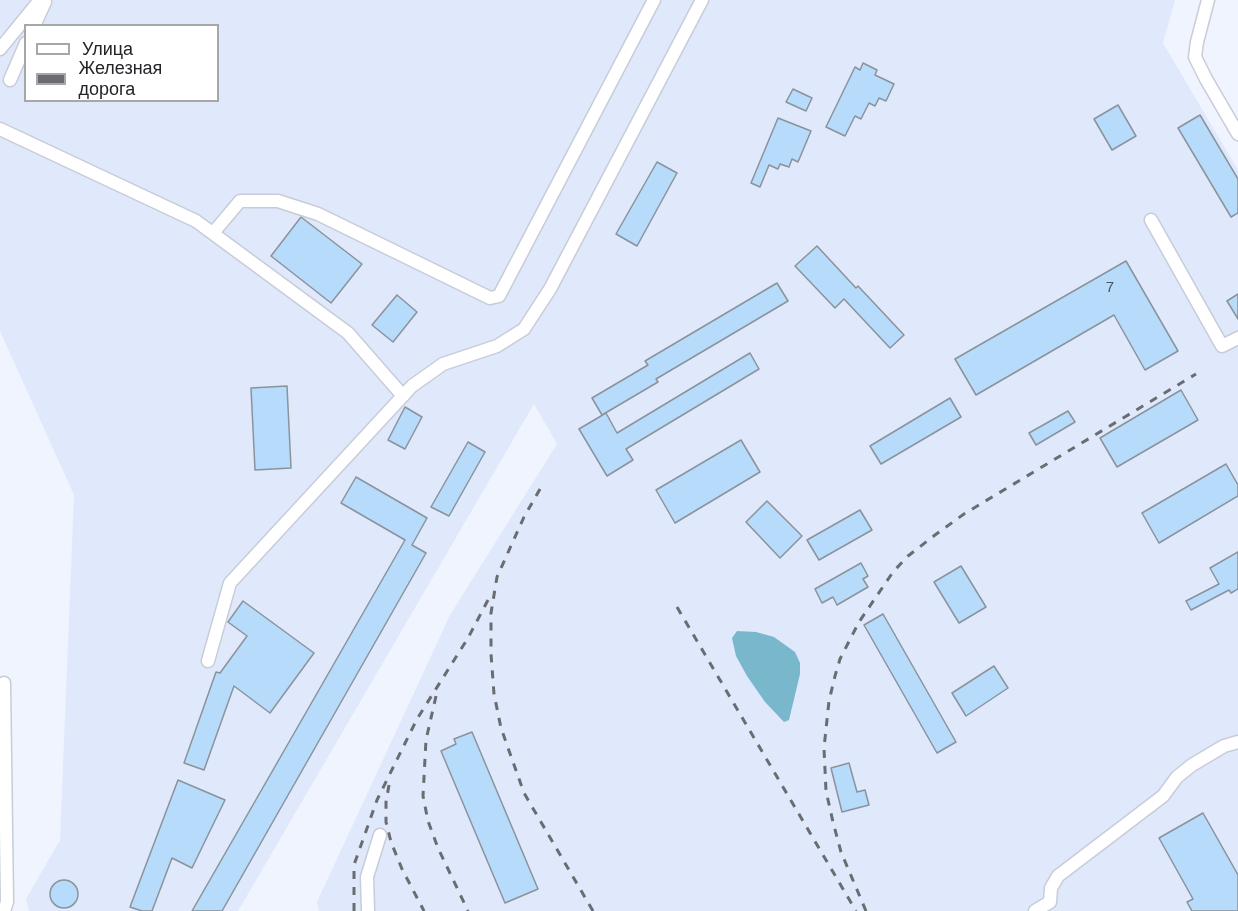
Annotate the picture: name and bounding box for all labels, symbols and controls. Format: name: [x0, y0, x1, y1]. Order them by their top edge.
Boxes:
legend: [24, 24, 219, 102]
text: Улица: [82, 39, 133, 59]
text: Железная дорога: [78, 58, 162, 99]
house number: 7: [1106, 279, 1114, 297]

